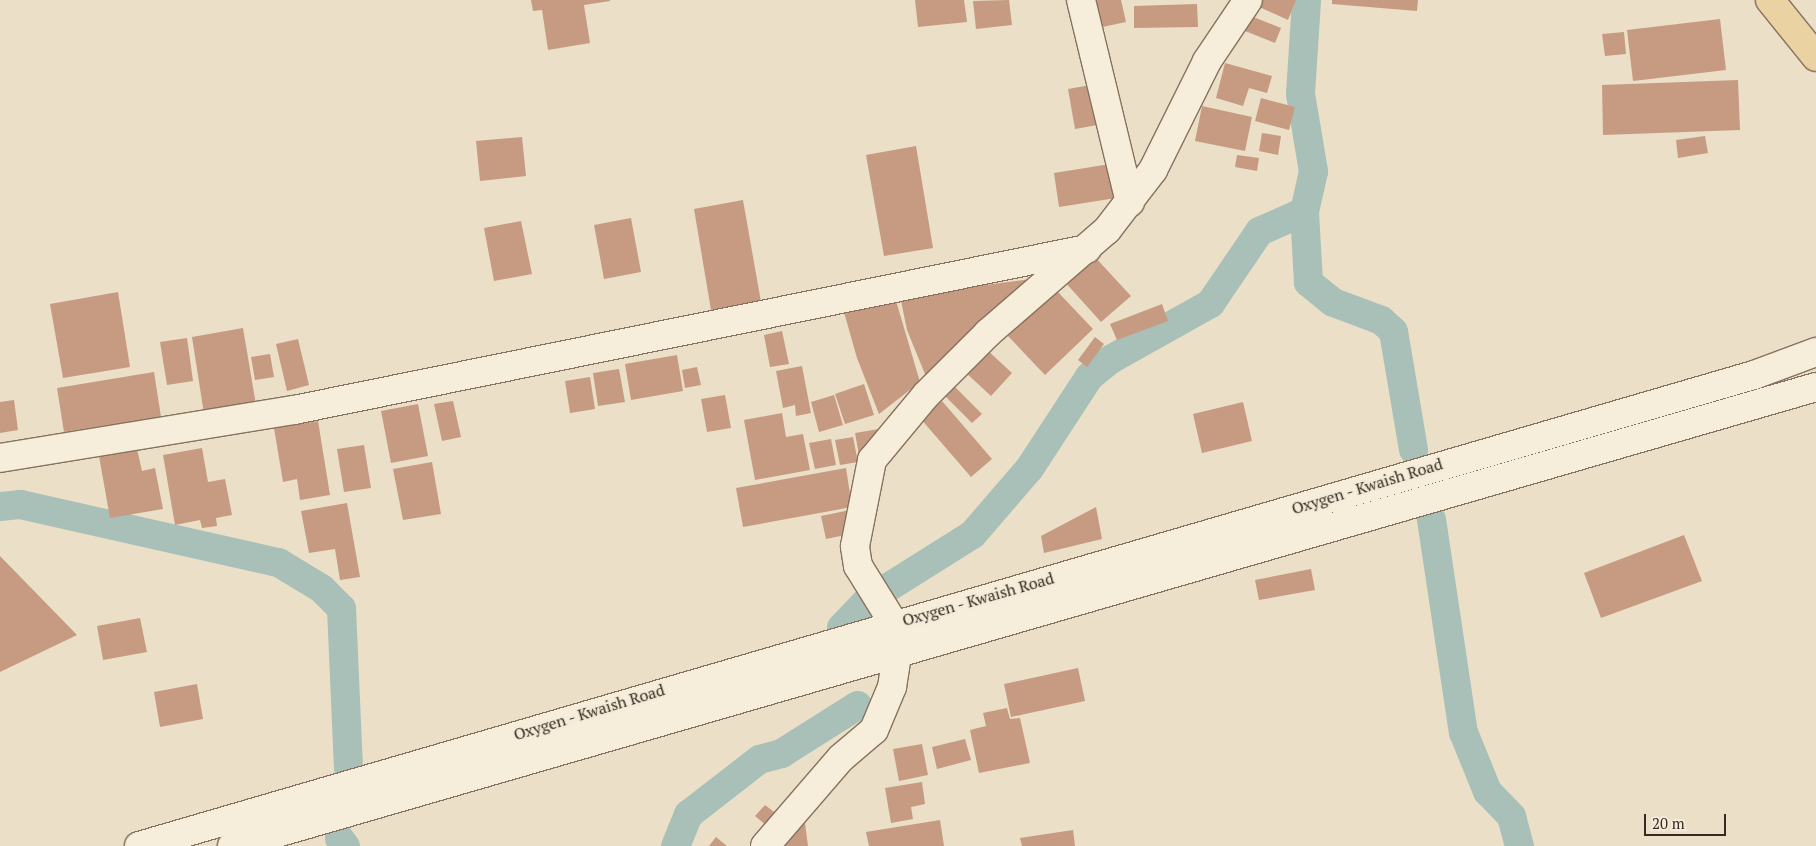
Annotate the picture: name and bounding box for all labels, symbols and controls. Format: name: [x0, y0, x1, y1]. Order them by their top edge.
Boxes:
street label: Oxygen - Kwaish Road: [1289, 454, 1445, 518]
street label: Oxygen - Kwaish Road: [899, 568, 1057, 630]
street label: Oxygen - Kwaish Road: [511, 680, 667, 744]
scale bar: [1646, 804, 1728, 836]
text: 20 m: [1652, 813, 1685, 833]

